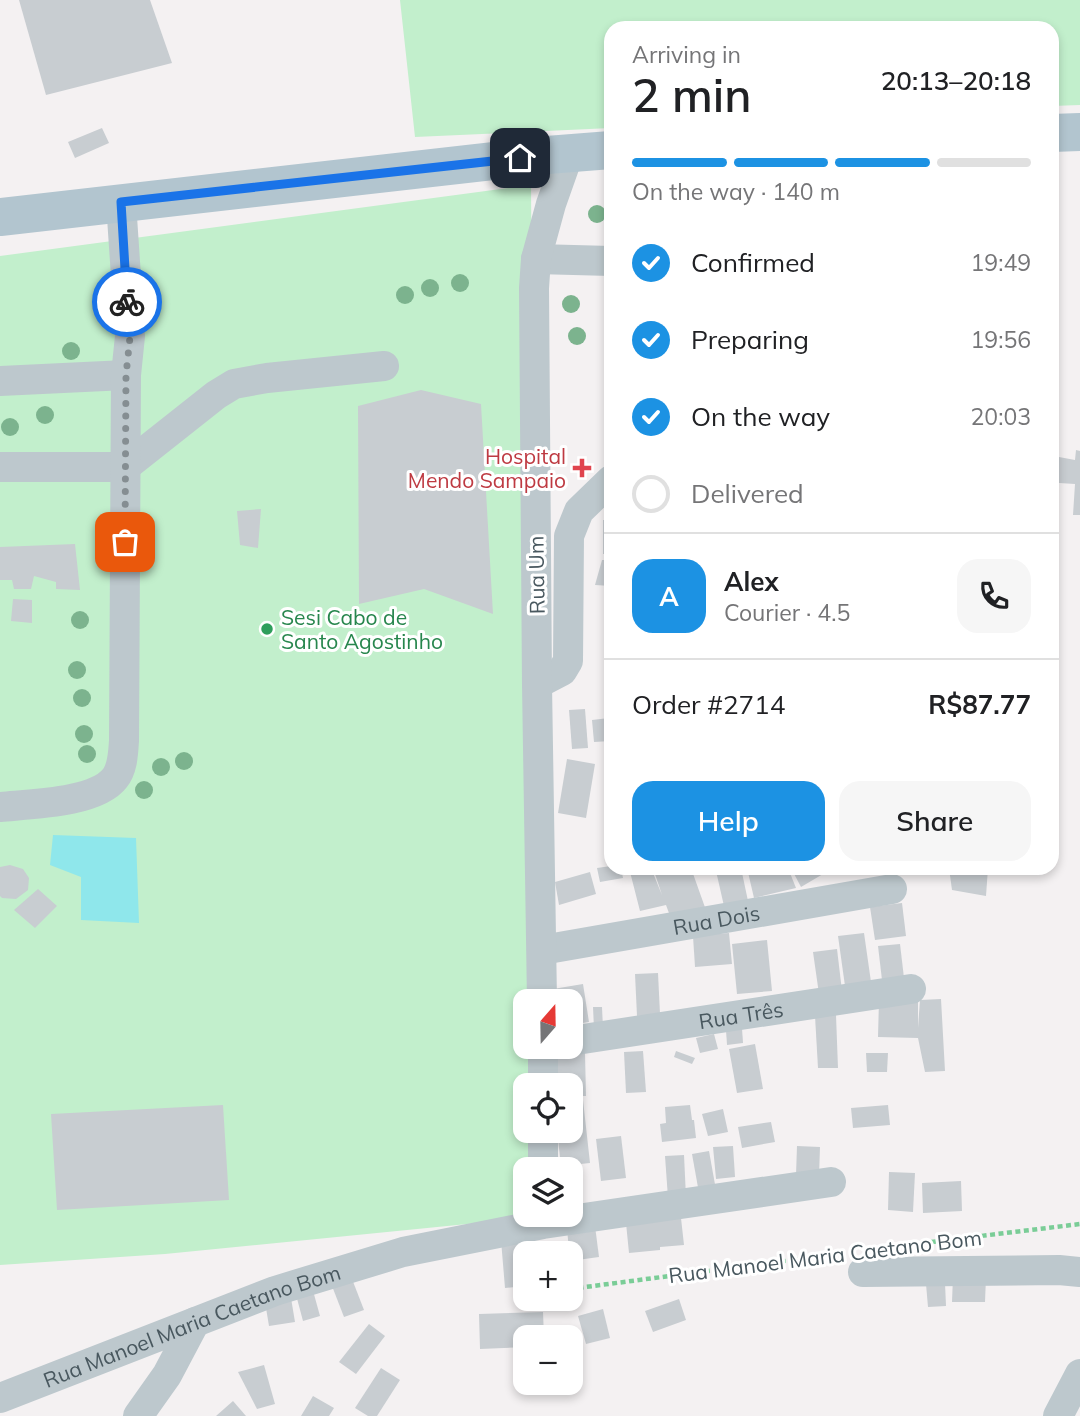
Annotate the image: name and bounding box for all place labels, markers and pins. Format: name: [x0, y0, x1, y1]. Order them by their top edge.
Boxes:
pin: [490, 128, 550, 188]
place label: Hospital Mendo Sampaio: [408, 443, 566, 493]
marker: Hospital Mendo Sampaio: [572, 458, 592, 478]
pin: [95, 512, 155, 572]
place label: Sesi Cabo de Santo Agostinho: [281, 604, 443, 654]
marker: Sesi Cabo de Santo Agostinho: [259, 621, 275, 637]

